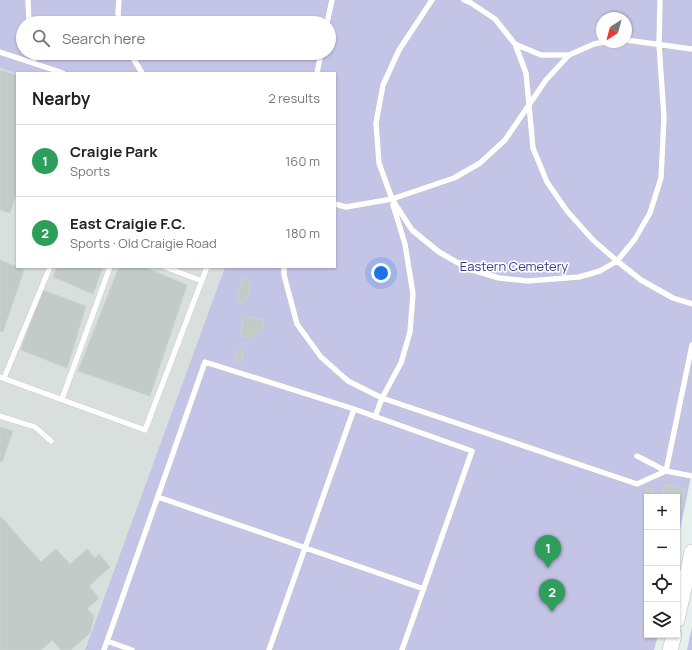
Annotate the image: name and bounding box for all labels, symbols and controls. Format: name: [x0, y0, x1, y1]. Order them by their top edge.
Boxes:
north arrow: [596, 12, 632, 48]
search box: [16, 16, 336, 60]
icon: search: [30, 27, 52, 49]
text: Search here: [62, 28, 145, 49]
text: Nearby: [32, 87, 90, 110]
text: 2 results: [268, 89, 320, 107]
text: Craigie Park: [70, 141, 157, 162]
text: 1: [42, 152, 48, 170]
text: 160 m: [285, 152, 320, 170]
text: Sports: [70, 162, 110, 180]
text: East Craigie F.C.: [70, 213, 186, 234]
text: 2: [41, 224, 49, 242]
text: 180 m: [286, 224, 320, 242]
text: Sports · Old Craigie Road: [70, 234, 217, 252]
park label: Eastern Cemetery: [460, 257, 568, 275]
your location: [371, 263, 391, 283]
map controls: [644, 494, 680, 638]
button: +: [644, 494, 680, 530]
button: −: [644, 530, 680, 566]
pin: 1: [535, 535, 561, 568]
button: locate: [644, 566, 680, 602]
pin: 2: [539, 579, 565, 612]
button: layers: [644, 602, 680, 638]

